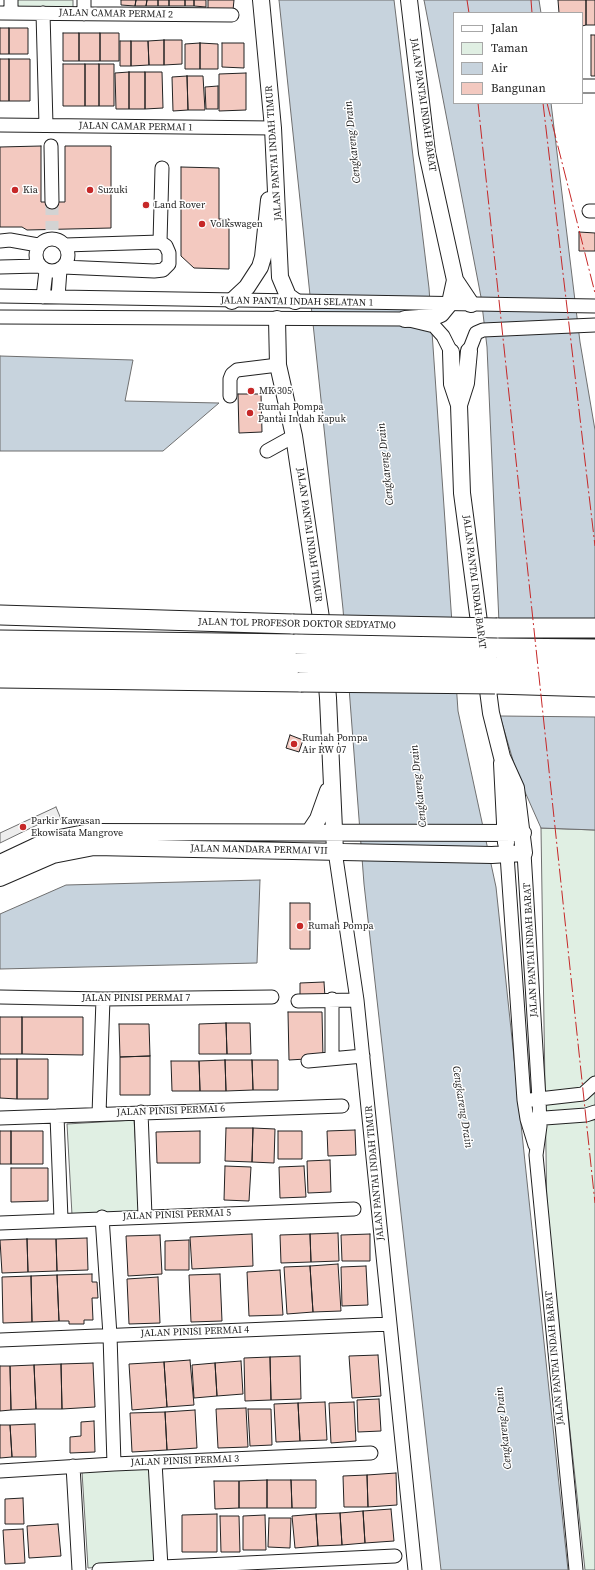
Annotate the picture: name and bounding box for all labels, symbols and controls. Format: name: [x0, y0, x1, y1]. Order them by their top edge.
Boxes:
street label: JALAN CAMAR PERMAI 2: [59, 7, 173, 21]
legend: [453, 12, 583, 104]
text: Jalan: [491, 20, 518, 36]
street label: JALAN PANTAI INDAH BARAT: [408, 38, 438, 172]
text: Taman: [491, 40, 528, 56]
text: Air: [491, 60, 508, 76]
text: Bangunan: [491, 80, 546, 96]
street label: JALAN PANTAI INDAH TIMUR: [263, 85, 285, 221]
water label: Cengkareng Drain: [342, 100, 364, 184]
street label: JALAN CAMAR PERMAI 1: [79, 120, 193, 134]
place label: Kia: [23, 184, 38, 196]
place label: Suzuki: [98, 184, 128, 196]
marker: Kia: [10, 185, 20, 195]
marker: Suzuki: [85, 185, 95, 195]
place label: Land Rover: [154, 199, 205, 211]
marker: Land Rover: [141, 200, 151, 210]
place label: Volkswagen: [210, 218, 263, 230]
marker: Volkswagen: [197, 219, 207, 229]
street label: JALAN PANTAI INDAH SELATAN 1: [220, 295, 374, 309]
place label: MK 305: [259, 385, 292, 397]
marker: MK 305: [246, 386, 256, 396]
place label: Rumah Pompa Pantai Indah Kapuk: [258, 401, 346, 424]
marker: Rumah Pompa Pantai Indah Kapuk: [245, 408, 255, 418]
water label: Cengkareng Drain: [375, 422, 397, 506]
street label: JALAN PANTAI INDAH TIMUR: [294, 467, 324, 603]
street label: JALAN PANTAI INDAH BARAT: [460, 514, 488, 650]
street label: JALAN TOL PROFESOR DOKTOR SEDYATMO: [198, 616, 396, 632]
place label: Rumah Pompa Air RW 07: [302, 732, 368, 756]
marker: Rumah Pompa Air RW 07: [289, 739, 299, 749]
water label: Cengkareng Drain: [408, 744, 430, 828]
place label: Parkir Kawasan Ekowisata Mangrove: [31, 815, 123, 838]
marker: Parkir Kawasan Ekowisata Mangrove: [18, 822, 28, 832]
street label: JALAN MANDARA PERMAI VII: [190, 843, 328, 857]
street label: JALAN PANTAI INDAH BARAT: [521, 883, 541, 1017]
place label: Rumah Pompa: [308, 920, 374, 932]
marker: Rumah Pompa: [295, 921, 305, 931]
street label: JALAN PINISI PERMAI 7: [82, 992, 190, 1004]
water label: Cengkareng Drain: [449, 1065, 475, 1149]
street label: JALAN PINISI PERMAI 6: [117, 1103, 225, 1119]
street label: JALAN PANTAI INDAH TIMUR: [363, 1105, 387, 1241]
street label: JALAN PINISI PERMAI 5: [123, 1207, 231, 1223]
street label: JALAN PANTAI INDAH BARAT: [543, 1290, 567, 1426]
street label: JALAN PINISI PERMAI 4: [141, 1324, 249, 1340]
water label: Cengkareng Drain: [493, 1386, 515, 1470]
street label: JALAN PINISI PERMAI 3: [131, 1453, 239, 1469]

